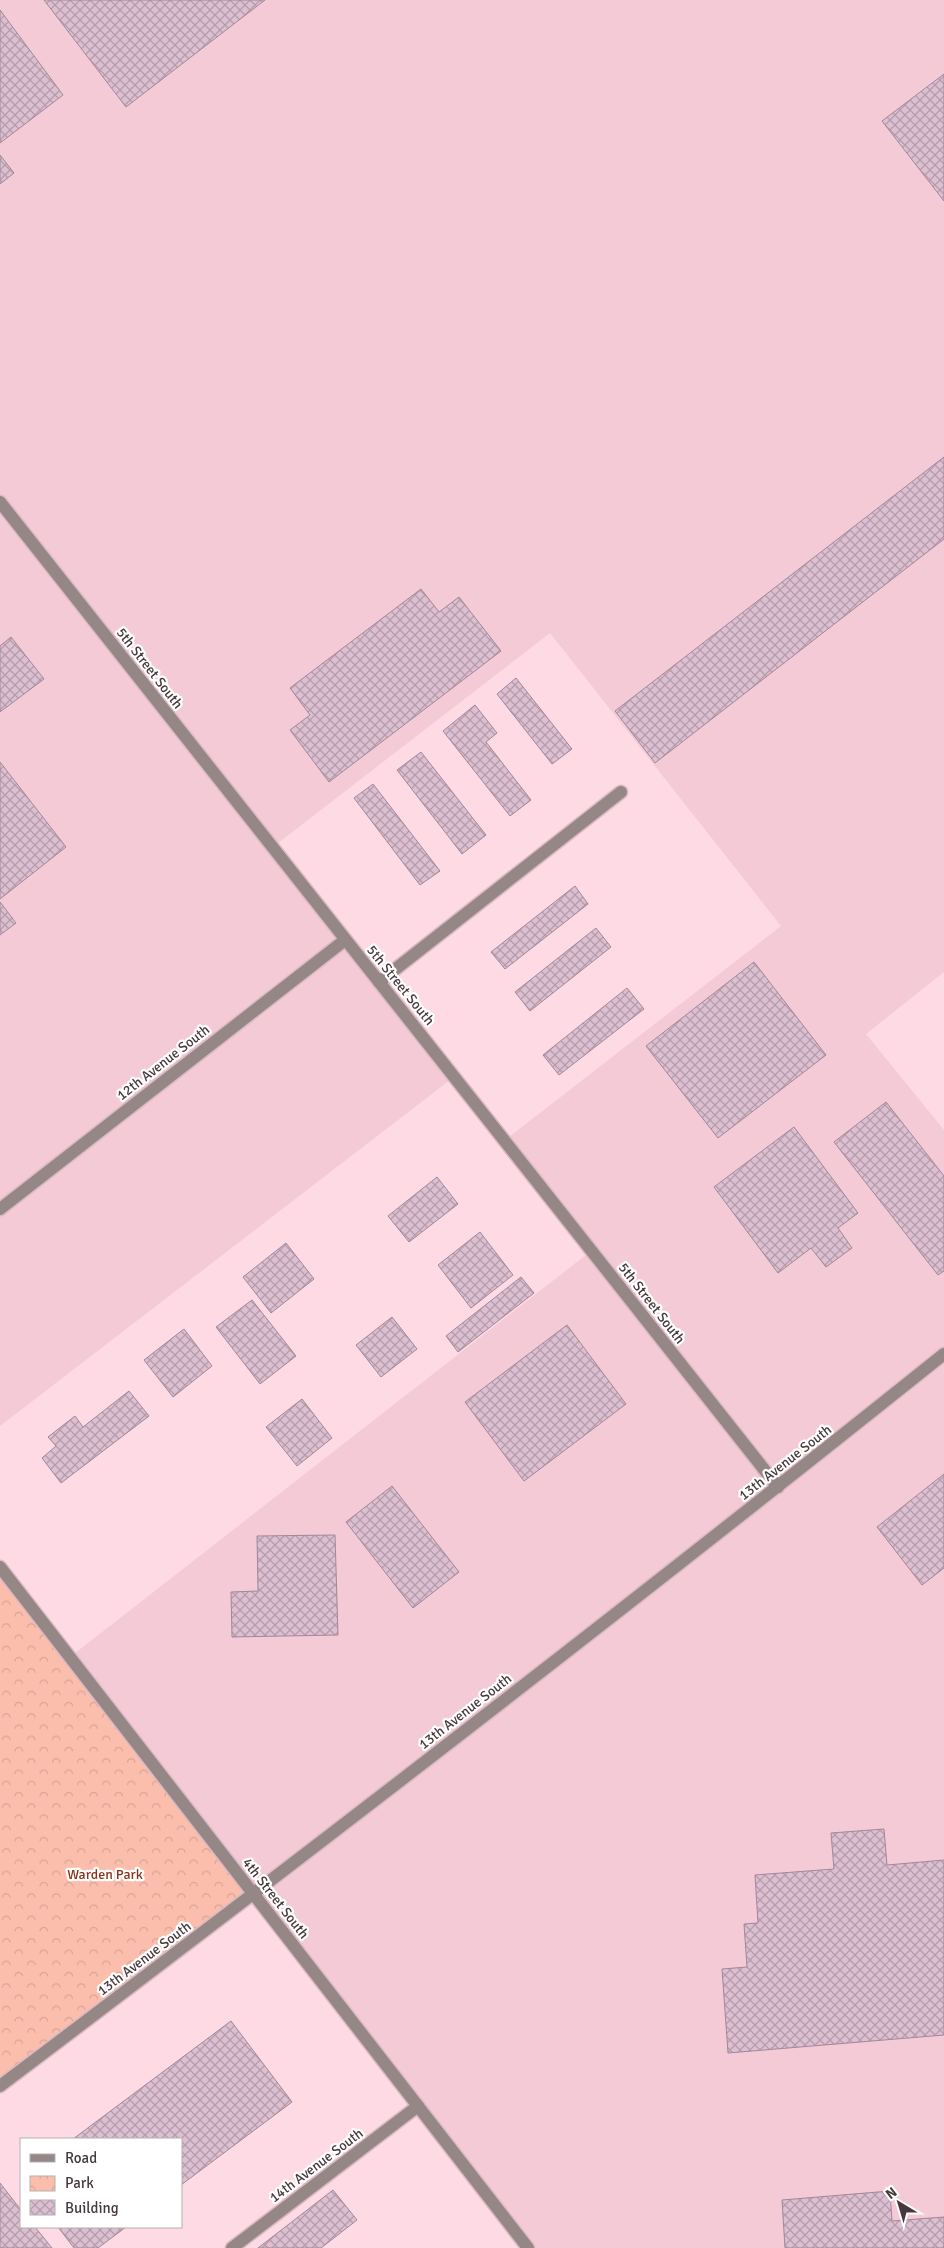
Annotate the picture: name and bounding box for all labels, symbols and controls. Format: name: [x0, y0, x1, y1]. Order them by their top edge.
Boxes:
street label: 5th Street South: [113, 624, 186, 712]
street label: 5th Street South: [363, 942, 438, 1029]
street label: 12th Avenue South: [114, 1021, 213, 1104]
street label: 5th Street South: [615, 1259, 688, 1347]
street label: 13th Avenue South: [736, 1421, 835, 1504]
street label: 13th Avenue South: [416, 1670, 515, 1753]
street label: 4th Street South: [239, 1854, 312, 1942]
park label: Warden Park: [67, 1866, 143, 1883]
street label: 13th Avenue South: [94, 1918, 194, 1999]
street label: 14th Avenue South: [266, 2125, 366, 2206]
legend: [20, 2138, 182, 2228]
text: Road: [65, 2149, 97, 2167]
text: Park: [65, 2174, 94, 2192]
north arrow: [874, 2178, 924, 2228]
text: N: [882, 2183, 900, 2203]
text: Building: [65, 2199, 119, 2217]

